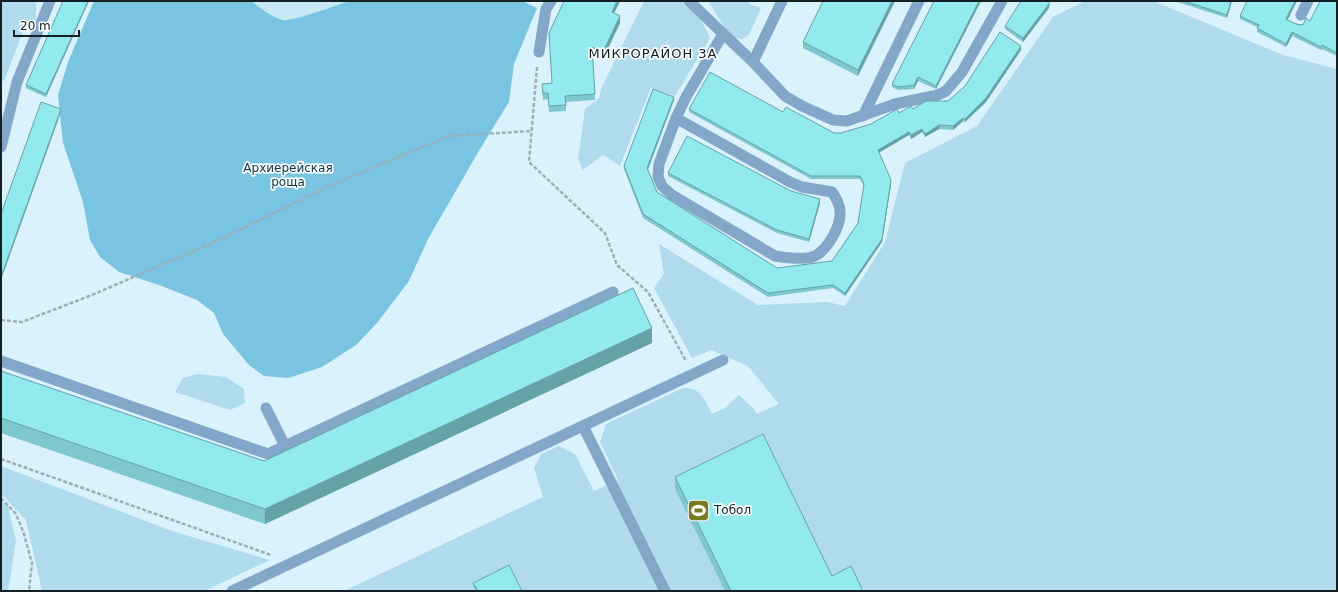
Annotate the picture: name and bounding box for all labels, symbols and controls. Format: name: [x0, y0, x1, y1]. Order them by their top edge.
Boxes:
scale bar: [14, 12, 79, 38]
text: 20 m: [20, 19, 51, 33]
district label: МИКРОРАЙОН 3А: [588, 46, 718, 61]
park label: Архиерейская роща: [243, 161, 333, 189]
sports icon: Тобол: [686, 497, 712, 523]
place label: Тобол: [713, 503, 751, 517]

